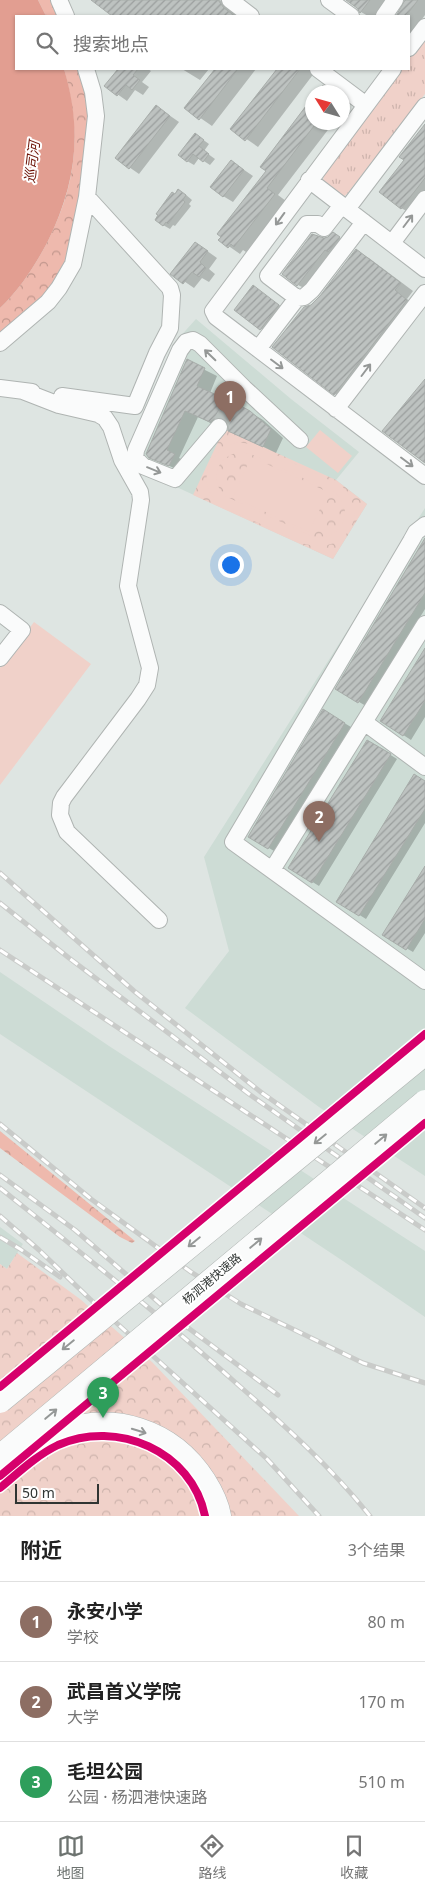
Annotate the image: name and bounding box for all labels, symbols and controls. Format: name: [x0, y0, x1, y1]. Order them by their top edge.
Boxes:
search box: [15, 15, 410, 70]
icon: search: [33, 29, 61, 57]
text: 搜索地点: [73, 31, 149, 57]
north arrow: [305, 85, 350, 130]
water label: 巡司河: [20, 137, 44, 184]
one-way arrow: [275, 212, 285, 226]
one-way arrow: [403, 215, 414, 228]
one-way arrow: [204, 348, 216, 361]
one-way arrow: [270, 358, 283, 369]
one-way arrow: [361, 363, 371, 377]
pin: 1: [214, 381, 246, 422]
one-way arrow: [400, 457, 414, 467]
one-way arrow: [146, 466, 161, 475]
your location: [218, 552, 244, 578]
pin: 2: [303, 801, 335, 842]
one-way arrow: [313, 1133, 326, 1144]
one-way arrow: [374, 1133, 387, 1144]
one-way arrow: [188, 1236, 201, 1247]
one-way arrow: [250, 1237, 263, 1249]
street label: 杨泗港快速路: [179, 1249, 245, 1308]
one-way arrow: [62, 1339, 75, 1350]
pin: 3: [87, 1377, 119, 1418]
one-way arrow: [44, 1409, 57, 1420]
one-way arrow: [131, 1426, 147, 1436]
scale bar: [15, 1481, 99, 1504]
text: 50 m: [22, 1483, 55, 1502]
text: 附近: [20, 1536, 62, 1564]
text: 3个结果: [348, 1539, 405, 1561]
text: 永安小学: [67, 1598, 143, 1624]
text: 1: [31, 1611, 41, 1633]
text: 80 m: [368, 1611, 405, 1633]
text: 学校: [67, 1626, 99, 1648]
text: 武昌首义学院: [67, 1678, 181, 1704]
text: 2: [31, 1691, 41, 1713]
text: 170 m: [358, 1691, 405, 1713]
text: 大学: [67, 1706, 99, 1728]
text: 毛坦公园: [67, 1758, 143, 1784]
text: 3: [31, 1771, 41, 1793]
text: 510 m: [358, 1771, 405, 1793]
text: 公园 · 杨泗港快速路: [67, 1786, 208, 1808]
tab: 地图: [57, 1832, 85, 1882]
tab: 路线: [198, 1832, 226, 1882]
tab: 收藏: [340, 1832, 368, 1882]

